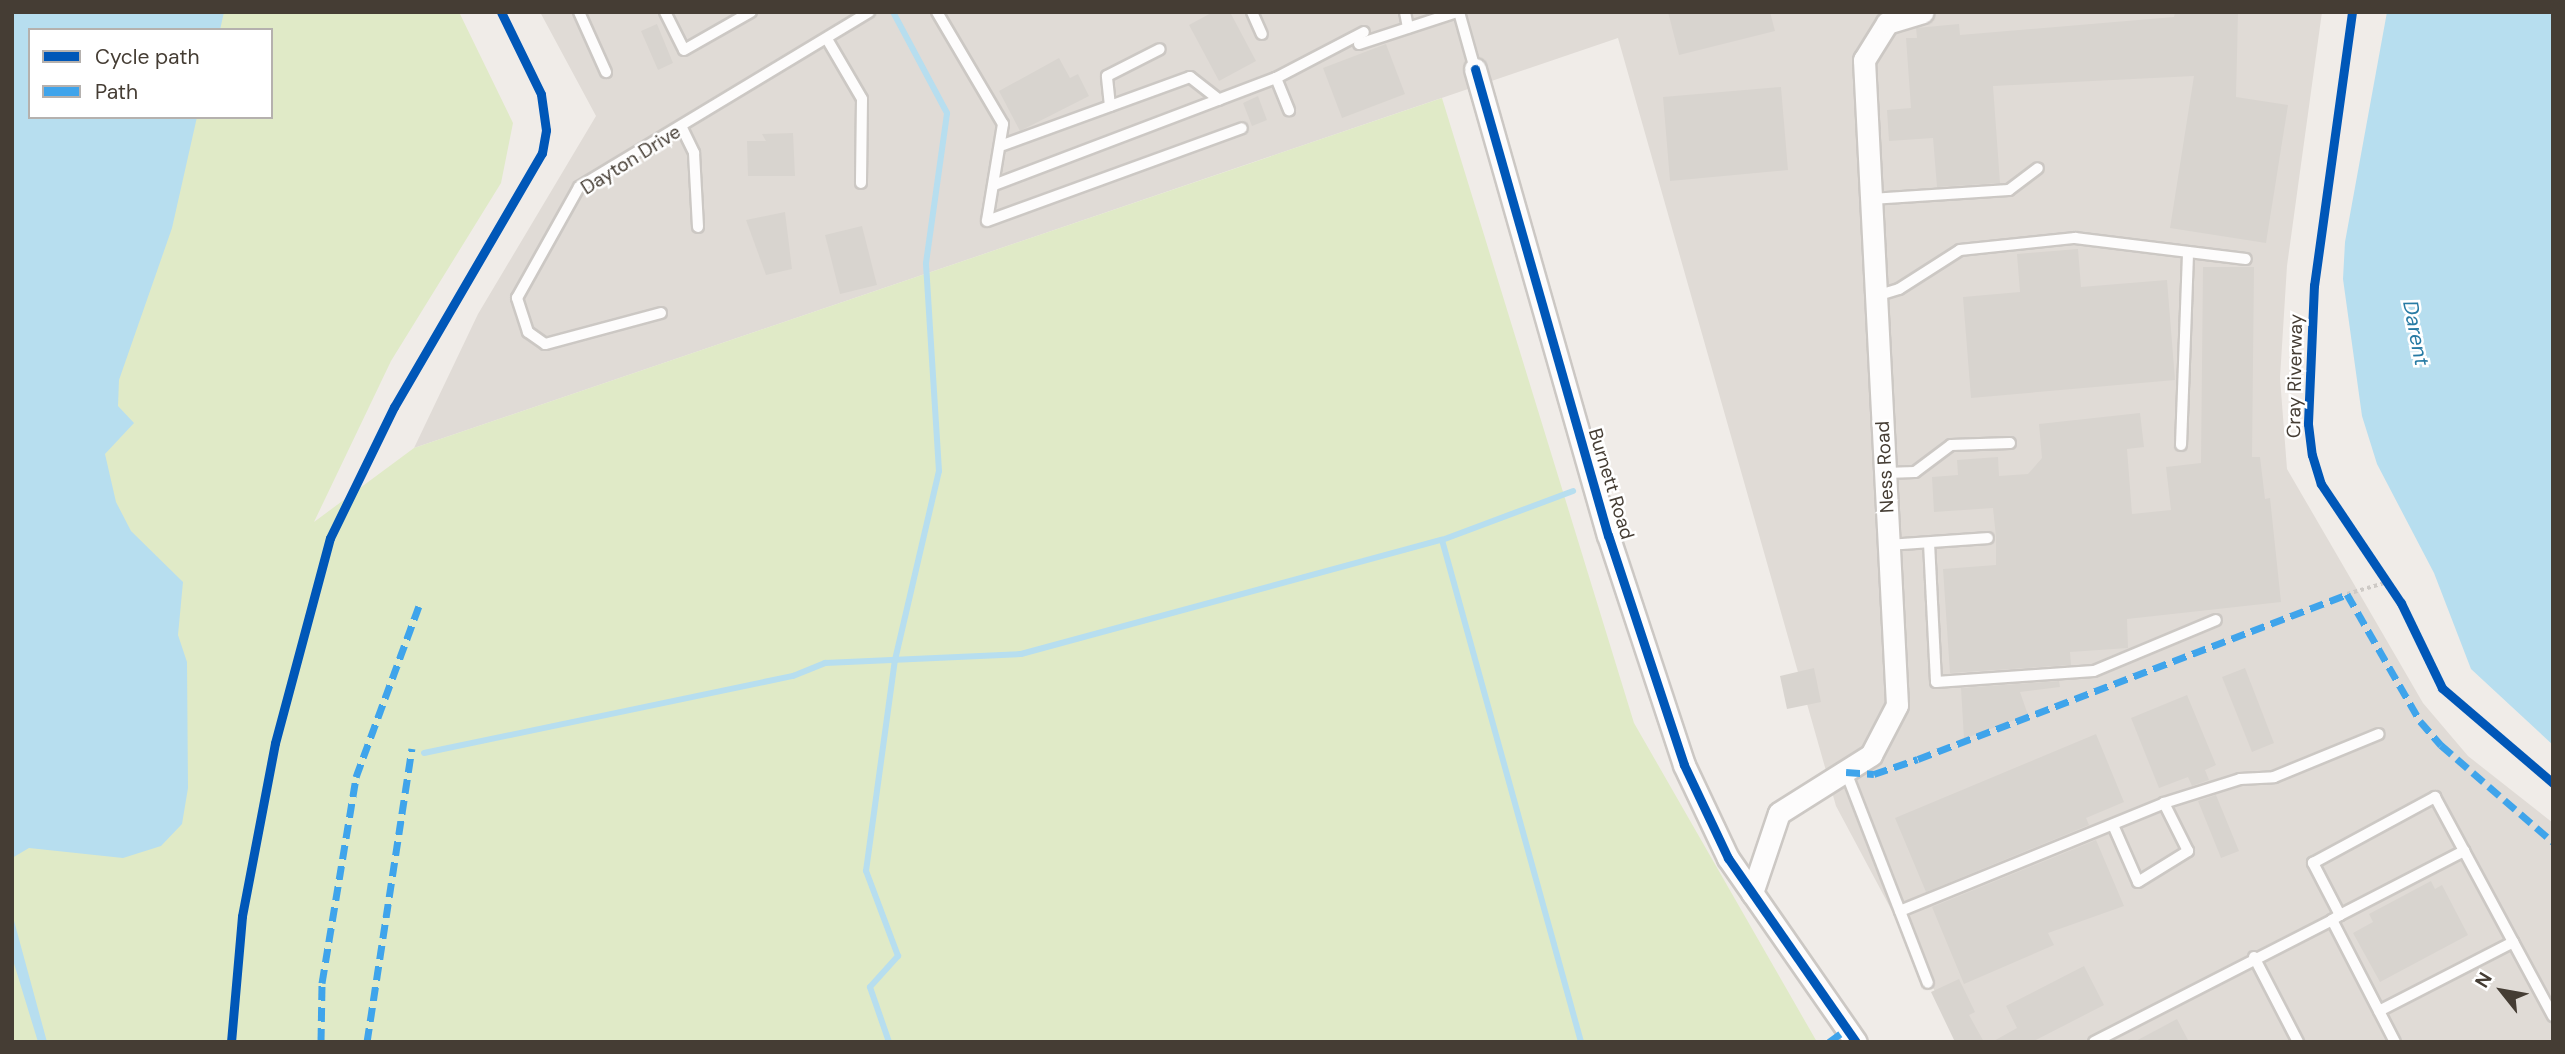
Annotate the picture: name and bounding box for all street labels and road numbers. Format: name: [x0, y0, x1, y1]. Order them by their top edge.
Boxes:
street label: Dayton Drive: [577, 120, 685, 200]
street label: Cray Riverway: [2283, 314, 2307, 438]
street label: Ness Road: [1871, 420, 1899, 514]
street label: Burnett Road: [1583, 426, 1639, 542]

